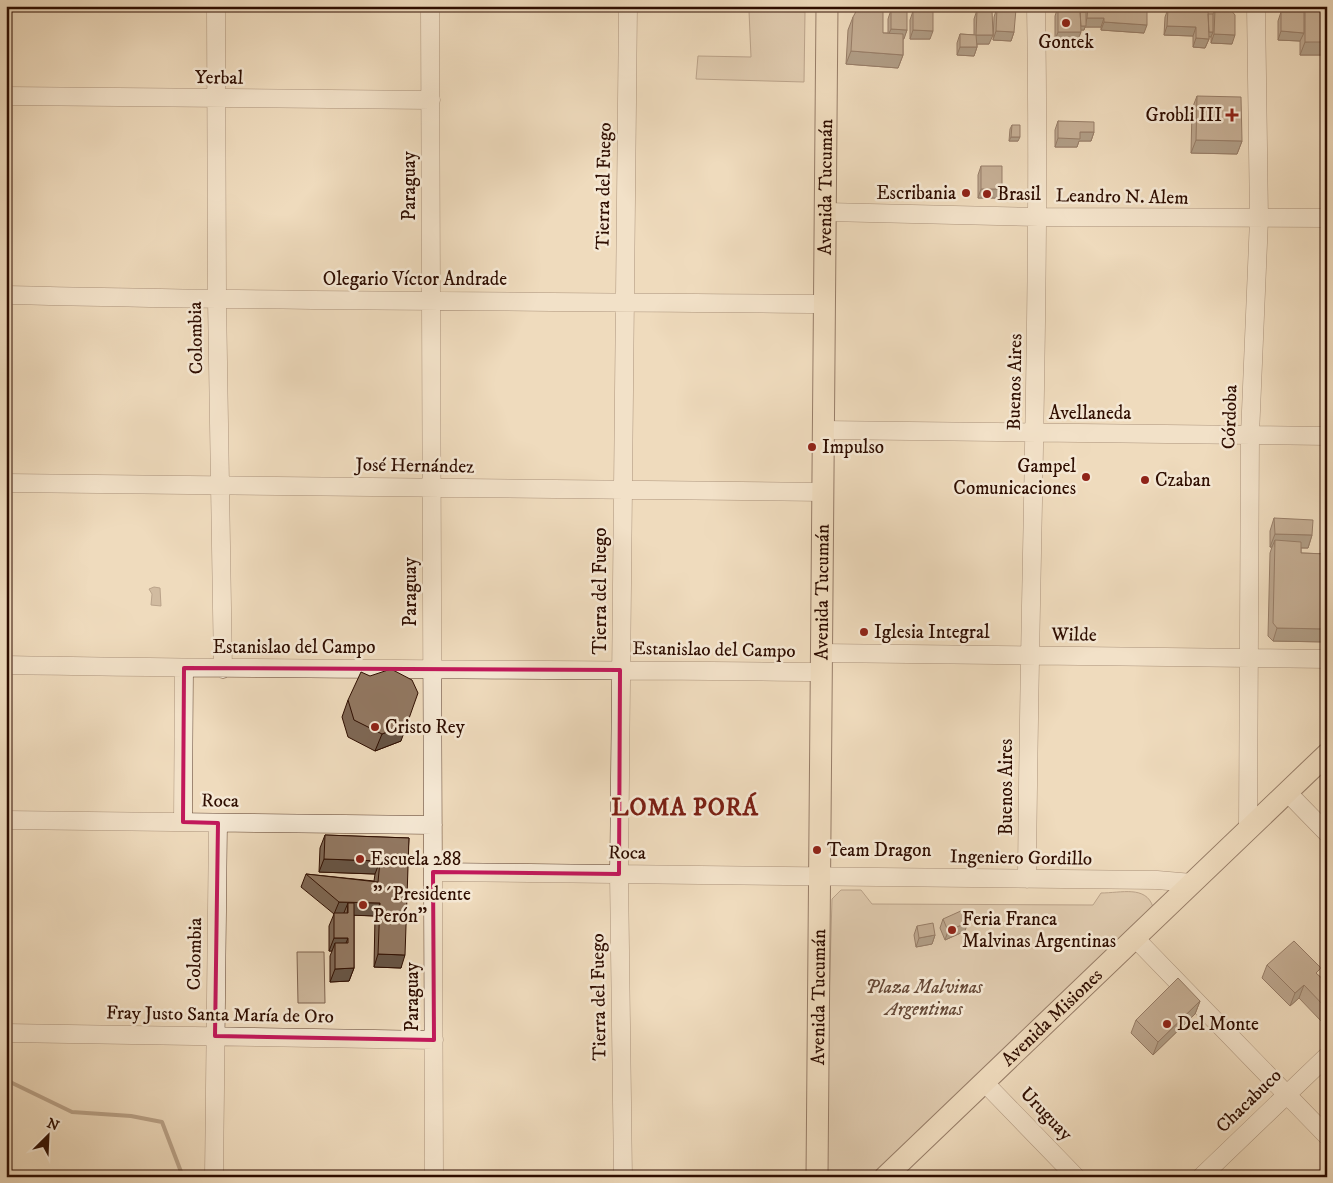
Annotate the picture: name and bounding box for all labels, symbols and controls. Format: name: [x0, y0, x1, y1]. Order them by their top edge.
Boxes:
marker: Gontek: [1060, 17, 1072, 29]
place label: Gontek: [1038, 31, 1094, 54]
street label: Yerbal: [195, 66, 244, 90]
place label: Grobli III: [1145, 104, 1222, 127]
marker: Grobli III: [1226, 109, 1238, 121]
street label: Avenida Tucumán: [813, 119, 838, 255]
street label: Tierra del Fuego: [591, 122, 617, 250]
street label: Paraguay: [398, 150, 421, 221]
place label: Escribania: [876, 182, 956, 205]
place label: Brasil: [997, 183, 1041, 206]
street label: Leandro N. Alem: [1055, 184, 1189, 210]
marker: Escribania: [960, 187, 972, 199]
marker: Brasil: [981, 188, 993, 200]
street label: Olegario Víctor Andrade: [323, 268, 507, 291]
street label: Colombia: [184, 301, 208, 375]
street label: Buenos Aires: [1003, 333, 1027, 431]
street label: Córdoba: [1217, 384, 1243, 450]
street label: Avellaneda: [1049, 402, 1131, 425]
place label: Impulso: [822, 436, 884, 459]
marker: Impulso: [806, 441, 818, 453]
street label: José Hernández: [353, 453, 475, 479]
place label: Gampel Comunicaciones: [953, 455, 1076, 500]
place label: Czaban: [1155, 469, 1211, 492]
marker: Gampel Comunicaciones: [1080, 471, 1092, 483]
marker: Czaban: [1139, 474, 1151, 486]
street label: Avenida Tucumán: [810, 524, 834, 660]
street label: Tierra del Fuego: [589, 527, 612, 655]
street label: Paraguay: [399, 556, 422, 627]
place label: Iglesia Integral: [874, 621, 990, 644]
street label: Wilde: [1050, 623, 1097, 647]
marker: Iglesia Integral: [858, 626, 870, 638]
street label: Estanislao del Campo: [212, 636, 376, 659]
street label: Estanislao del Campo: [632, 637, 796, 663]
place label: Cristo Rey: [385, 716, 466, 739]
marker: Cristo Rey: [369, 721, 381, 733]
street label: Buenos Aires: [995, 739, 1018, 835]
street label: Roca: [201, 789, 239, 813]
district label: LOMA PORÁ: [611, 792, 759, 823]
place label: Team Dragon: [827, 839, 932, 862]
street label: Roca: [608, 841, 646, 865]
marker: Team Dragon: [811, 844, 823, 856]
street label: Ingeniero Gordillo: [950, 845, 1092, 871]
place label: Escuela 288: [370, 848, 461, 871]
marker: Escuela 288: [354, 853, 366, 865]
place label: "´Presidente Perón": [373, 883, 471, 928]
marker: "´Presidente Perón": [357, 899, 369, 911]
place label: Feria Franca Malvinas Argentinas: [962, 908, 1116, 953]
street label: Colombia: [183, 917, 207, 991]
marker: Feria Franca Malvinas Argentinas: [946, 924, 958, 936]
street label: Avenida Tucumán: [806, 929, 831, 1065]
street label: Tierra del Fuego: [586, 933, 612, 1061]
street label: Paraguay: [401, 961, 424, 1032]
street label: Avenida Misiones: [997, 964, 1107, 1071]
park label: Plaza Malvinas Argentinas: [865, 976, 984, 1021]
street label: Fray Justo Santa María de Oro: [106, 1002, 334, 1028]
place label: Del Monte: [1177, 1013, 1259, 1036]
marker: Del Monte: [1161, 1018, 1173, 1030]
street label: Chacabuco: [1211, 1064, 1287, 1138]
street label: Uruguay: [1015, 1082, 1078, 1146]
north arrow: [22, 1110, 72, 1160]
text: N: [44, 1114, 62, 1136]

